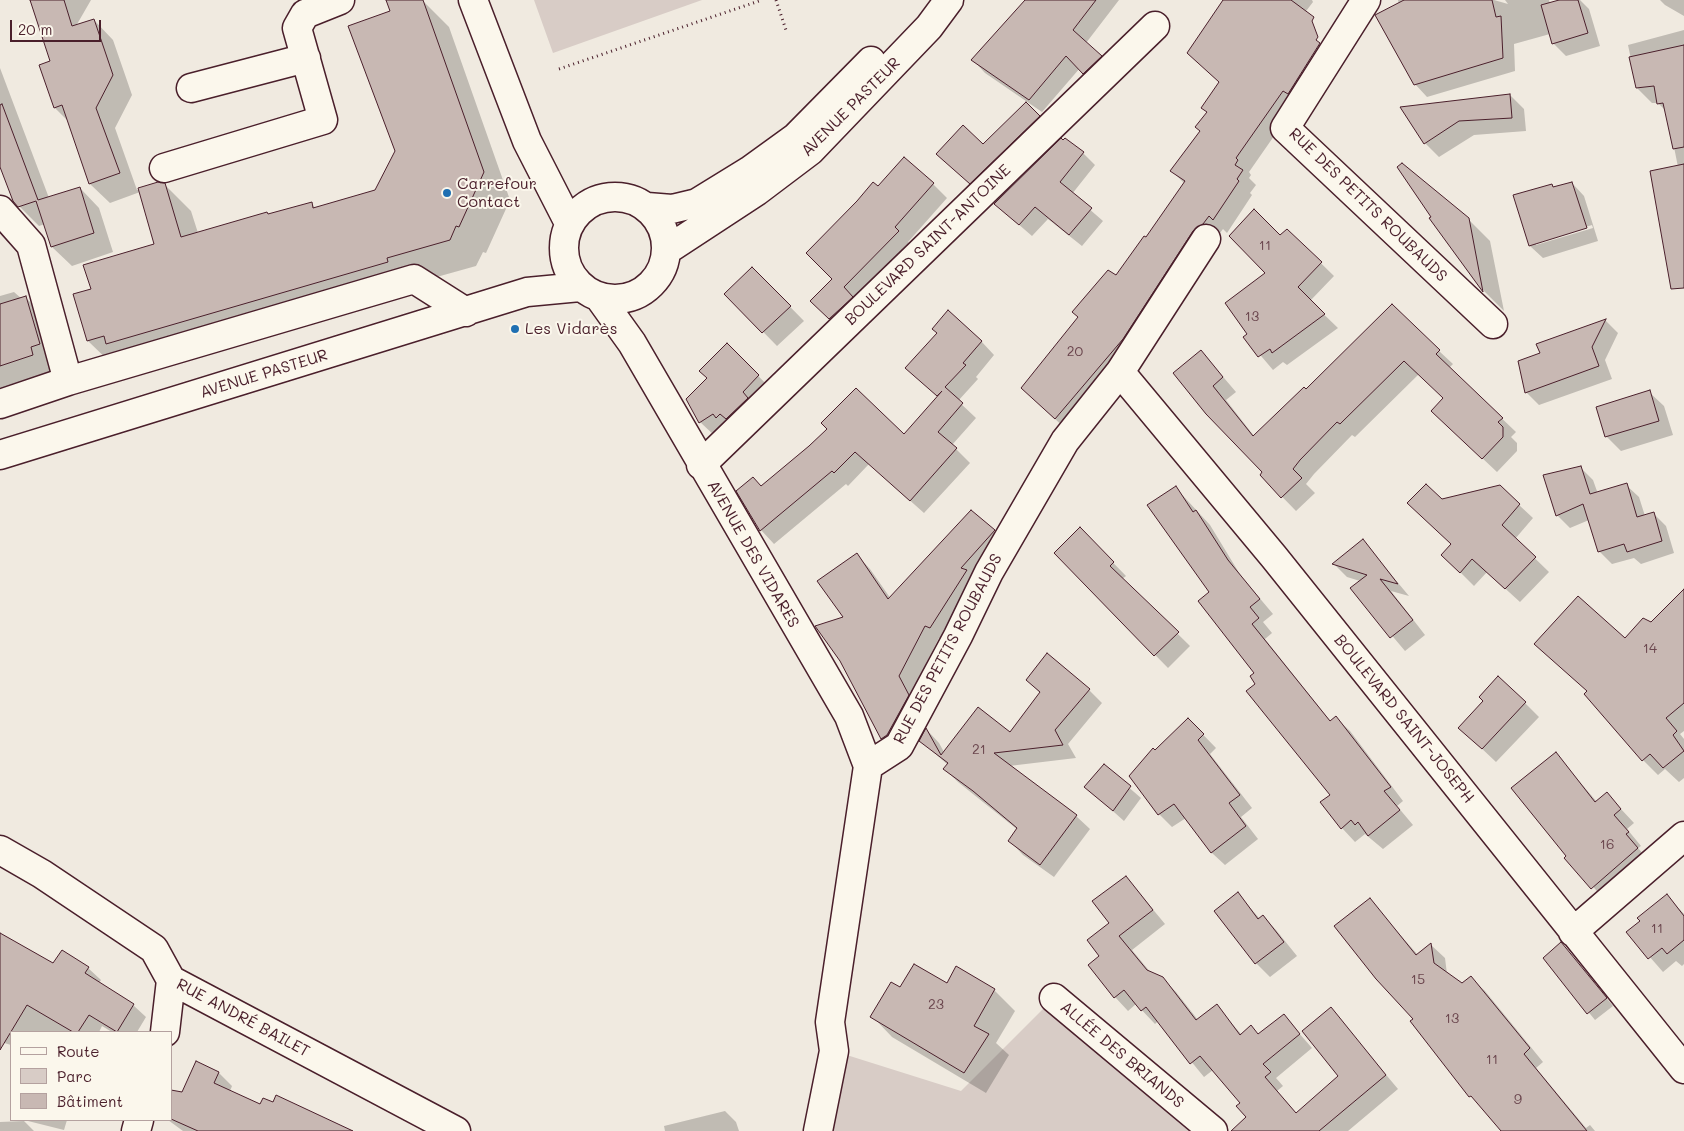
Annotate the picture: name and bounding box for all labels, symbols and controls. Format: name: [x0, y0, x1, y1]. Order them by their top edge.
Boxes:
scale bar: [12, 10, 104, 42]
text: 20 m: [18, 19, 52, 39]
street label: AVENUE PASTEUR: [797, 53, 905, 161]
street label: RUE DES PETITS ROUBAUDS: [1285, 124, 1451, 286]
street label: BOULEVARD SAINT-ANTOINE: [841, 161, 1015, 329]
place label: Carrefour Contact: [457, 174, 537, 212]
marker: Carrefour Contact: [441, 187, 453, 199]
house number: 11: [1259, 238, 1271, 254]
house number: 13: [1245, 309, 1259, 325]
place label: Les Vidarès: [525, 319, 618, 339]
marker: Les Vidarès: [509, 323, 521, 335]
house number: 20: [1067, 344, 1083, 360]
street label: AVENUE PASTEUR: [198, 345, 330, 403]
street label: AVENUE DES VIDARES: [703, 477, 803, 631]
street label: RUE DES PETITS ROUBAUDS: [890, 551, 1006, 747]
street label: BOULEVARD SAINT-JOSEPH: [1330, 631, 1478, 807]
house number: 14: [1643, 641, 1657, 657]
house number: 21: [972, 742, 986, 758]
house number: 16: [1600, 837, 1614, 853]
house number: 11: [1651, 921, 1663, 937]
house number: 15: [1411, 972, 1425, 988]
street label: RUE ANDRÉ BAILET: [173, 975, 313, 1061]
house number: 23: [928, 997, 944, 1013]
street label: ALLÉE DES BRIANDS: [1056, 998, 1188, 1112]
house number: 13: [1445, 1011, 1459, 1027]
legend: [10, 1031, 172, 1121]
text: Route: [57, 1041, 100, 1061]
house number: 11: [1486, 1052, 1498, 1068]
text: Parc: [57, 1066, 92, 1086]
text: Bâtiment: [57, 1091, 123, 1111]
house number: 9: [1514, 1092, 1522, 1108]

